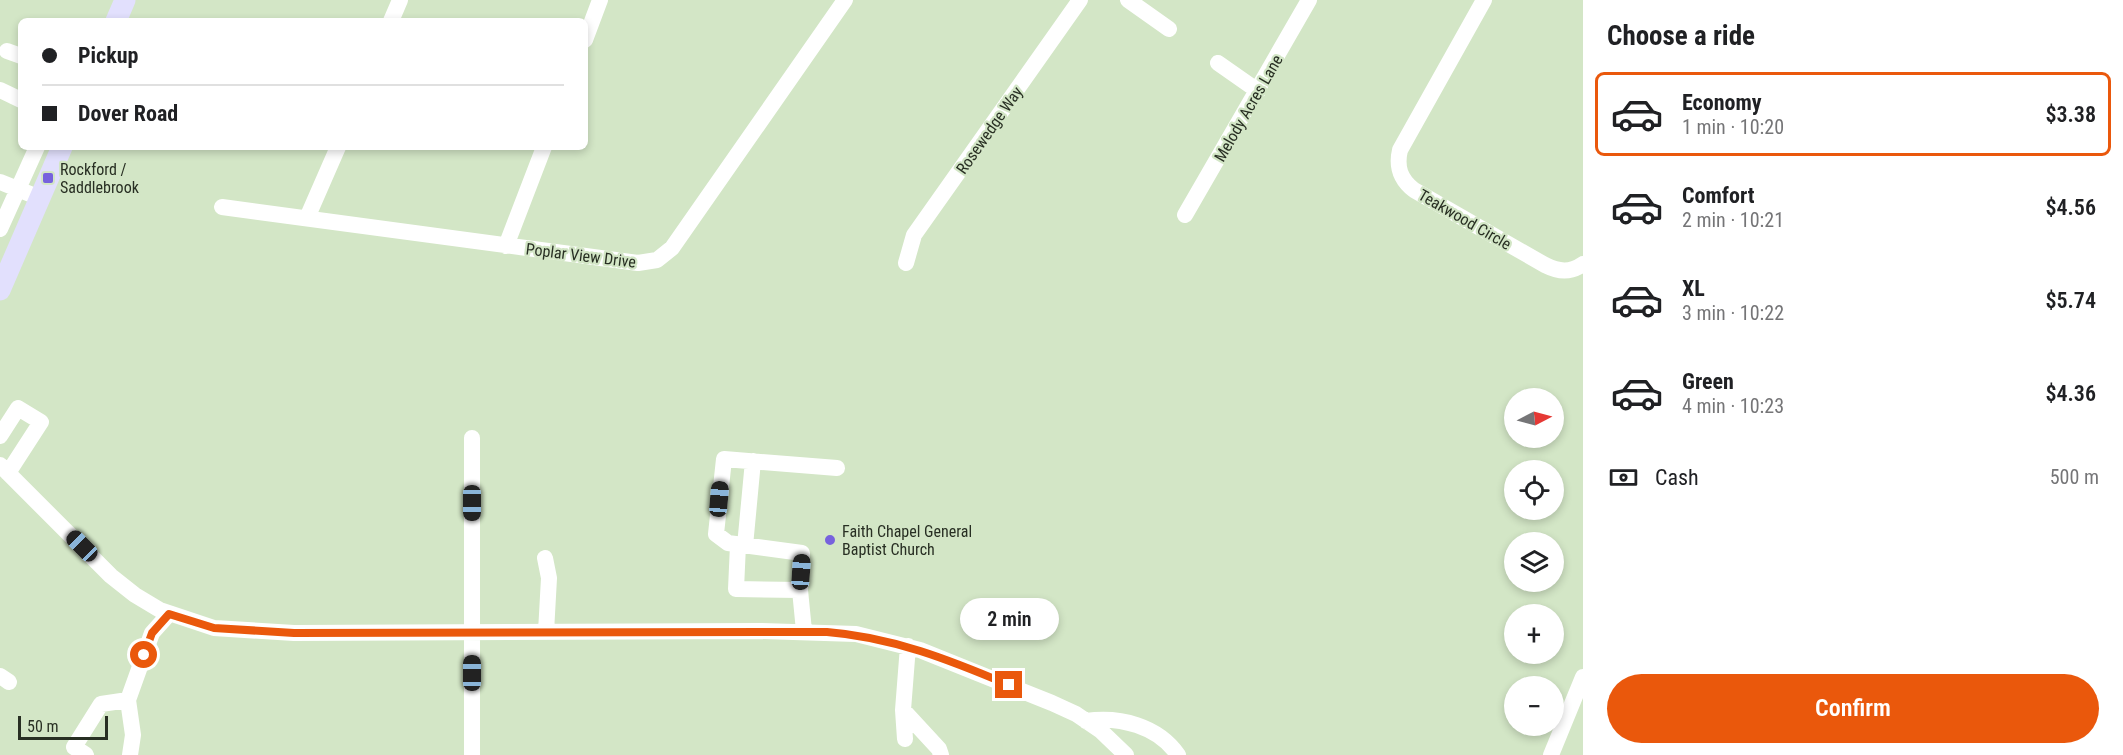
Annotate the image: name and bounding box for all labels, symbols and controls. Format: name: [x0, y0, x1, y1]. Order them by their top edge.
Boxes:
text: Choose a ride: [1607, 20, 1755, 52]
text: Pickup: [78, 43, 138, 68]
street label: Melody Acres Lane: [1210, 52, 1287, 165]
street label: Rosewedge Way: [952, 83, 1027, 178]
icon: car: [1610, 87, 1664, 141]
text: Economy: [1682, 90, 1762, 115]
text: Dover Road: [78, 101, 178, 126]
text: $3.38: [2045, 102, 2096, 127]
text: 1 min · 10:20: [1682, 115, 1784, 139]
place label: Rockford / Saddlebrook: [60, 160, 140, 197]
marker: Rockford / Saddlebrook: [41, 171, 55, 185]
icon: car: [1610, 180, 1664, 234]
text: Comfort: [1682, 183, 1755, 208]
street label: Teakwood Circle: [1415, 185, 1515, 254]
text: $4.56: [2045, 195, 2096, 220]
text: 2 min · 10:21: [1682, 208, 1784, 232]
street label: Poplar View Drive: [525, 239, 637, 272]
icon: car: [1610, 273, 1664, 327]
text: XL: [1682, 276, 1705, 301]
text: $5.74: [2045, 288, 2096, 313]
text: 3 min · 10:22: [1682, 301, 1784, 325]
icon: car: [1610, 366, 1664, 420]
text: Green: [1682, 369, 1734, 394]
text: $4.36: [2045, 381, 2096, 406]
north arrow: [1504, 388, 1564, 448]
map controls: [1504, 388, 1564, 736]
text: 4 min · 10:23: [1682, 394, 1784, 418]
button: locate: [1504, 460, 1564, 520]
icon: cash: [1607, 461, 1640, 494]
text: Cash: [1655, 465, 1699, 490]
text: 500 m: [2050, 465, 2099, 489]
car: [708, 480, 730, 518]
car: [463, 485, 481, 521]
place label: Faith Chapel General Baptist Church: [842, 522, 972, 559]
car: [63, 527, 101, 565]
button: layers: [1504, 532, 1564, 592]
marker: Faith Chapel General Baptist Church: [823, 533, 837, 547]
car: [791, 553, 811, 591]
callout: 2 min: [960, 598, 1058, 640]
button: +: [1504, 604, 1564, 664]
text: 2 min: [987, 607, 1032, 631]
route start: [130, 641, 157, 668]
car: [463, 655, 481, 691]
route end: [995, 671, 1022, 698]
button: Confirm: [1607, 674, 2099, 743]
button: −: [1504, 676, 1564, 736]
scale bar: [18, 713, 108, 740]
text: 50 m: [27, 717, 59, 736]

